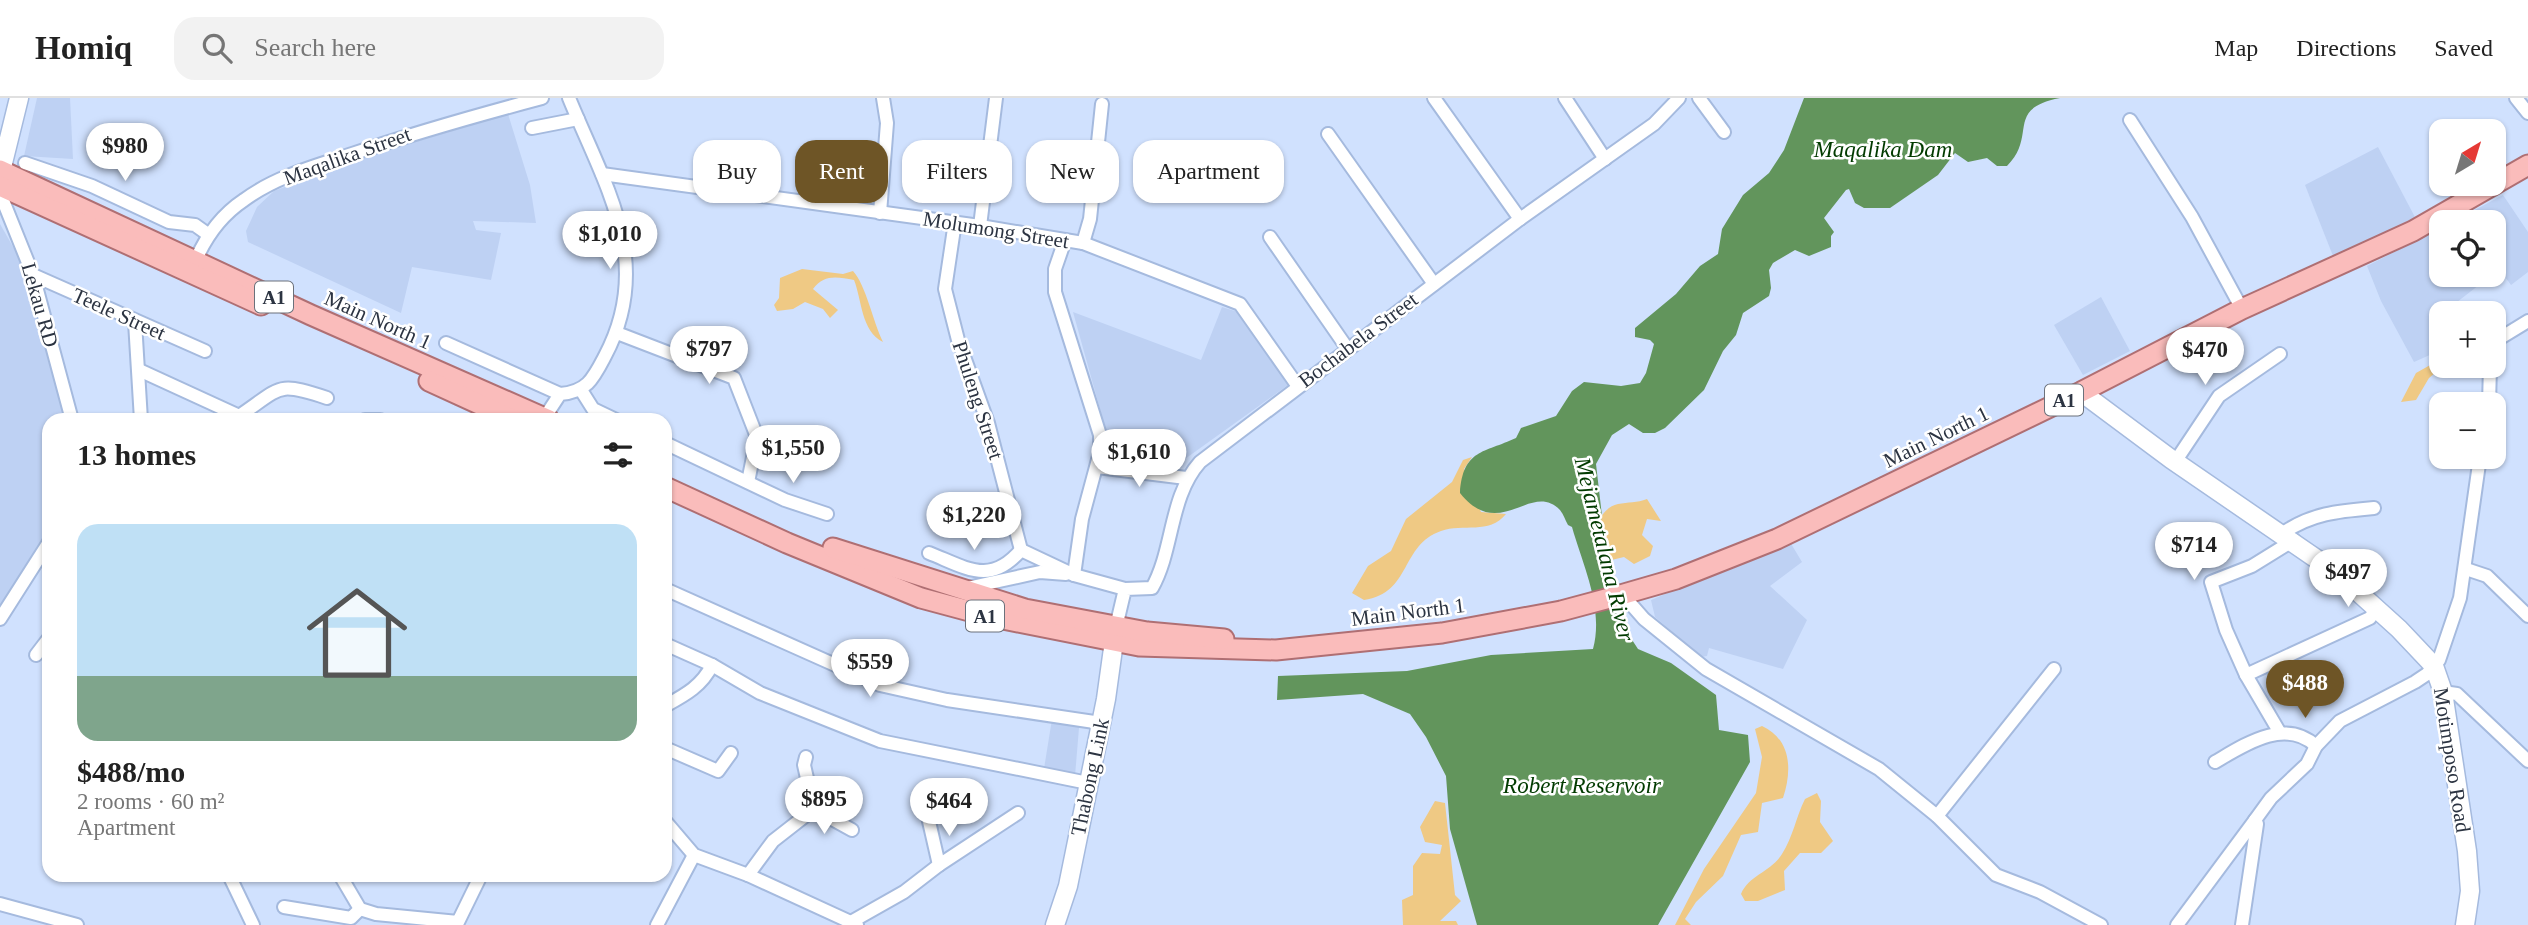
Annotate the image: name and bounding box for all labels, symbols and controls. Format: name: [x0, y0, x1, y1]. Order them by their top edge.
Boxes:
search box: [174, 17, 664, 80]
icon: search: [198, 29, 236, 67]
text: Homiq: [35, 30, 132, 66]
text: Search here: [254, 33, 376, 62]
text: Map: [2214, 35, 2258, 61]
text: Directions: [2296, 35, 2396, 61]
text: Saved: [2434, 35, 2493, 61]
north arrow: [2429, 119, 2506, 196]
map controls: [2429, 119, 2506, 469]
street label: Maqalika Street: [280, 122, 414, 190]
pin: $980: [84, 123, 166, 183]
text: $980: [102, 133, 148, 158]
water label: Maqalika Dam: [1813, 137, 1952, 162]
chip: Buy: [693, 140, 781, 203]
chip: Rent: [795, 140, 888, 203]
chip: Filters: [902, 140, 1012, 203]
chip: New: [1026, 140, 1119, 203]
chip: Apartment: [1133, 140, 1284, 203]
street label: Molumong Street: [921, 207, 1071, 253]
button: locate: [2429, 210, 2506, 287]
pin: $1,010: [553, 212, 667, 271]
text: $1,010: [578, 221, 642, 246]
street label: Lekau RD: [16, 260, 64, 350]
road number: A1: [255, 281, 293, 312]
street label: Teele Street: [69, 283, 169, 345]
street label: Main North 1: [321, 286, 435, 354]
street label: Bochabela Street: [1294, 287, 1422, 393]
button: +: [2429, 301, 2506, 378]
pin: $797: [668, 327, 750, 386]
pin: $470: [2164, 328, 2246, 387]
text: $797: [686, 336, 732, 361]
text: $470: [2182, 337, 2228, 362]
street label: Phuleng Street: [948, 338, 1008, 462]
road number: A1: [2045, 384, 2083, 416]
button: −: [2429, 392, 2506, 469]
street label: Main North 1: [1879, 401, 1993, 473]
pin: $1,550: [736, 426, 850, 485]
pin: $1,610: [1082, 430, 1196, 489]
text: $1,550: [761, 435, 825, 460]
icon: filters: [599, 436, 637, 474]
text: 13 homes: [77, 438, 196, 471]
text: $1,610: [1107, 439, 1171, 464]
water label: Mejametalana River: [1569, 454, 1640, 645]
pin: $1,220: [917, 492, 1031, 552]
text: $1,220: [942, 502, 1006, 527]
pin: $714: [2153, 522, 2235, 582]
text: $714: [2171, 532, 2217, 557]
pin: $497: [2307, 550, 2389, 609]
text: $497: [2325, 559, 2371, 584]
icon: home: [294, 570, 420, 696]
street label: Main North 1: [1350, 593, 1466, 631]
road number: A1: [966, 601, 1004, 632]
pin: $559: [829, 640, 911, 699]
text: $559: [847, 649, 893, 674]
pin: $488: [2264, 660, 2346, 720]
text: $488: [2282, 670, 2328, 695]
street label: Motimposo Road: [2429, 686, 2475, 835]
street label: Thabong Link: [1066, 716, 1114, 838]
text: $488/mo: [77, 755, 185, 788]
water label: Robert Reservoir: [1502, 773, 1662, 798]
pin: $895: [783, 776, 865, 836]
pin: $464: [908, 778, 990, 838]
text: $895: [801, 786, 847, 811]
text: $464: [926, 788, 972, 813]
text: 2 rooms · 60 m²: [77, 789, 224, 814]
text: Apartment: [77, 815, 175, 840]

